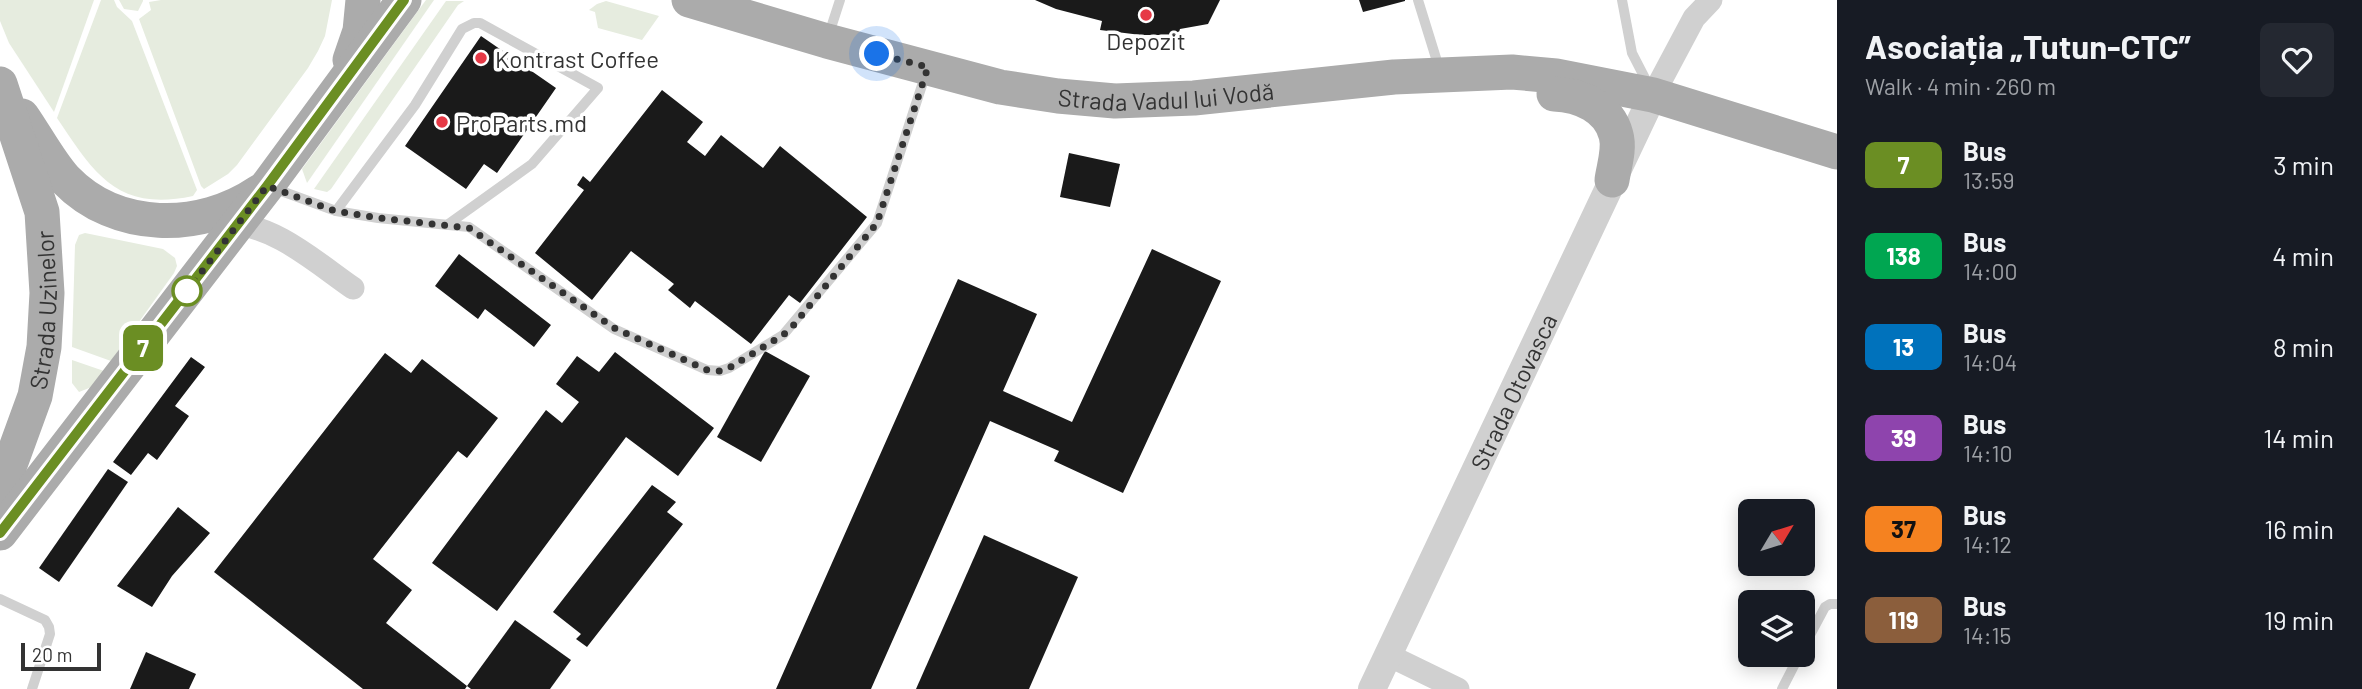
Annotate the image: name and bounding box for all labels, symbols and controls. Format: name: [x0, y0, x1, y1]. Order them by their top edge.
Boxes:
marker: Depozit: [1138, 7, 1154, 23]
button: heart: [2260, 23, 2334, 97]
place label: Depozit: [1106, 26, 1186, 55]
text: Asociația „Tutun-CTC”: [1865, 26, 2191, 66]
your location: [859, 36, 894, 71]
place label: Kontrast Coffee: [495, 44, 659, 73]
marker: Kontrast Coffee: [473, 50, 489, 66]
text: Walk · 4 min · 260 m: [1865, 72, 2056, 100]
street label: Strada Vadul lui Vodă: [1057, 75, 1275, 115]
place label: ProParts.md: [456, 108, 587, 137]
marker: ProParts.md: [434, 114, 450, 130]
text: Bus: [1963, 135, 2006, 166]
text: 3 min: [2273, 149, 2334, 180]
text: 7: [1898, 150, 1909, 179]
text: 13:59: [1963, 166, 2015, 194]
text: Bus: [1963, 226, 2006, 257]
street label: Strada Uzinelor: [22, 229, 62, 392]
text: 4 min: [2272, 240, 2334, 271]
text: 138: [1886, 241, 1921, 270]
text: 14:00: [1963, 257, 2018, 285]
unlabelled marker: [172, 276, 202, 306]
street label: Strada Otovasca: [1463, 309, 1562, 474]
text: Bus: [1963, 317, 2006, 348]
line badge: 7: [120, 325, 166, 371]
text: 8 min: [2273, 331, 2334, 362]
text: 13: [1893, 332, 1914, 361]
text: 7: [137, 333, 149, 362]
text: 14:04: [1963, 348, 2017, 376]
text: Bus: [1963, 408, 2006, 439]
text: 14 min: [2263, 422, 2334, 453]
text: 39: [1891, 423, 1916, 452]
text: 14:10: [1963, 439, 2013, 467]
north arrow: [1738, 499, 1815, 576]
map controls: [1738, 499, 1815, 667]
text: Bus: [1963, 499, 2006, 530]
text: 16 min: [2264, 513, 2334, 544]
text: 37: [1891, 514, 1916, 543]
text: 14:12: [1963, 530, 2012, 558]
button: layers: [1738, 590, 1815, 667]
text: Bus: [1963, 590, 2006, 621]
text: 19 min: [2264, 604, 2334, 635]
text: 119: [1889, 605, 1918, 634]
text: 14:15: [1963, 621, 2011, 649]
scale bar: [21, 640, 102, 672]
text: 20 m: [32, 643, 72, 666]

